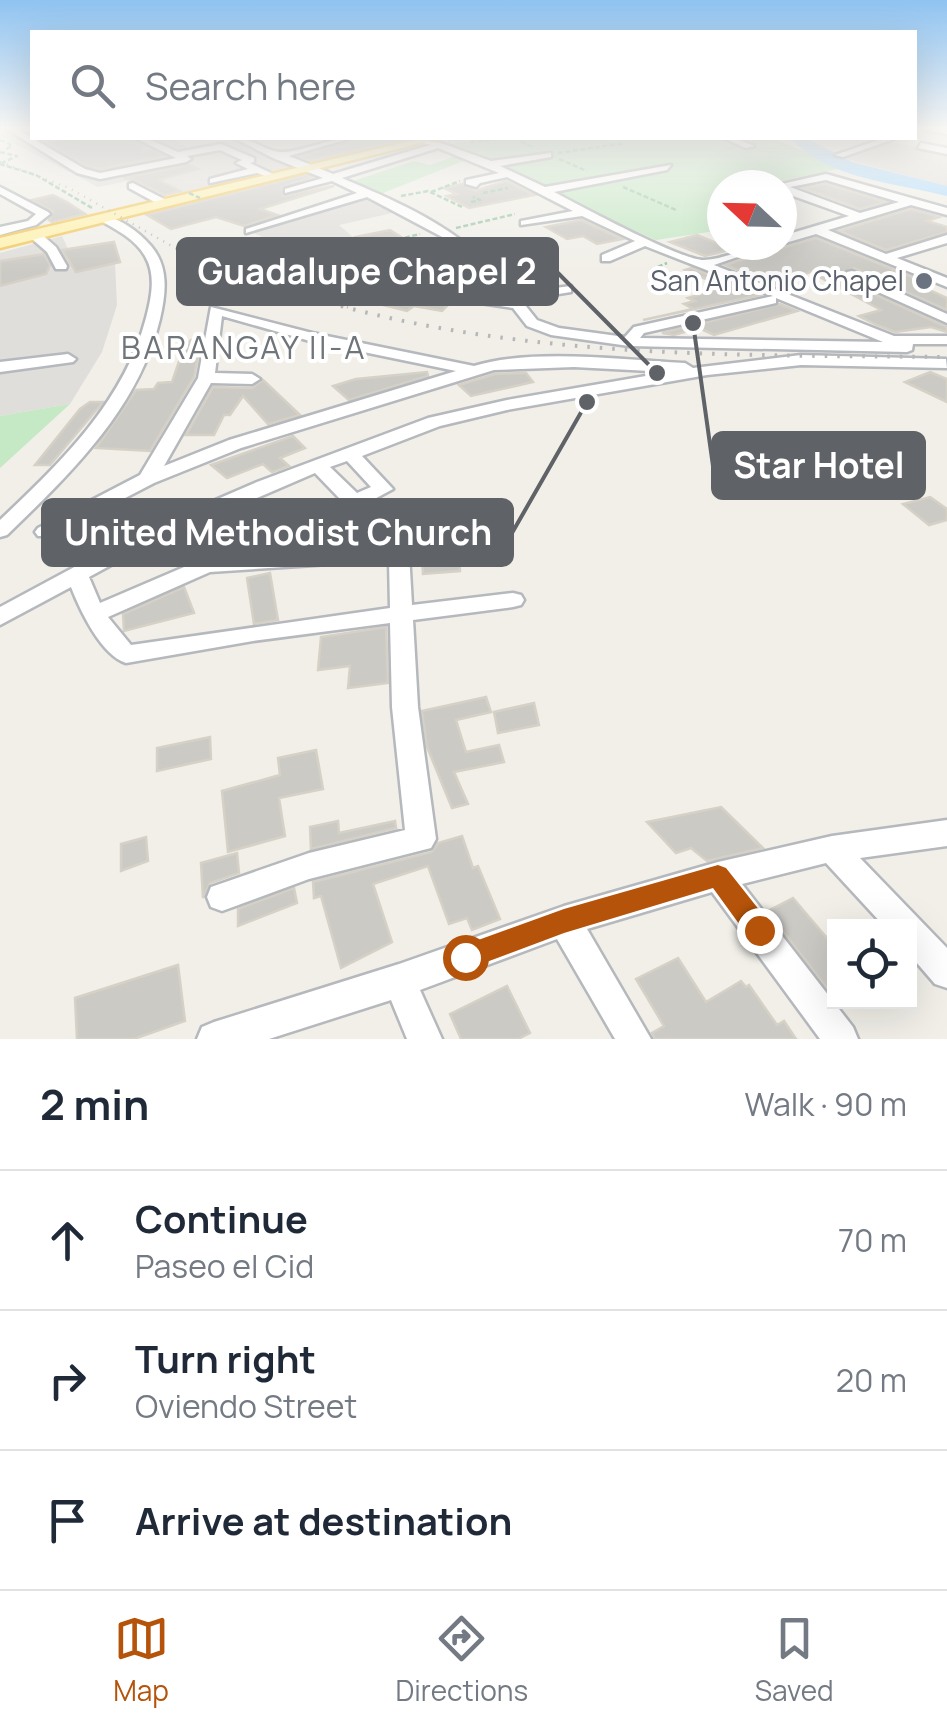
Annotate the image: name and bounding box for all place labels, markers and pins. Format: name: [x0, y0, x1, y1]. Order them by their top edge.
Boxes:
callout: Guadalupe Chapel 2: [178, 239, 557, 304]
place label: San Antonio Chapel: [650, 261, 904, 299]
marker: San Antonio Chapel: [913, 270, 935, 292]
callout: Star Hotel: [713, 433, 924, 498]
callout: United Methodist Church: [43, 500, 512, 565]

